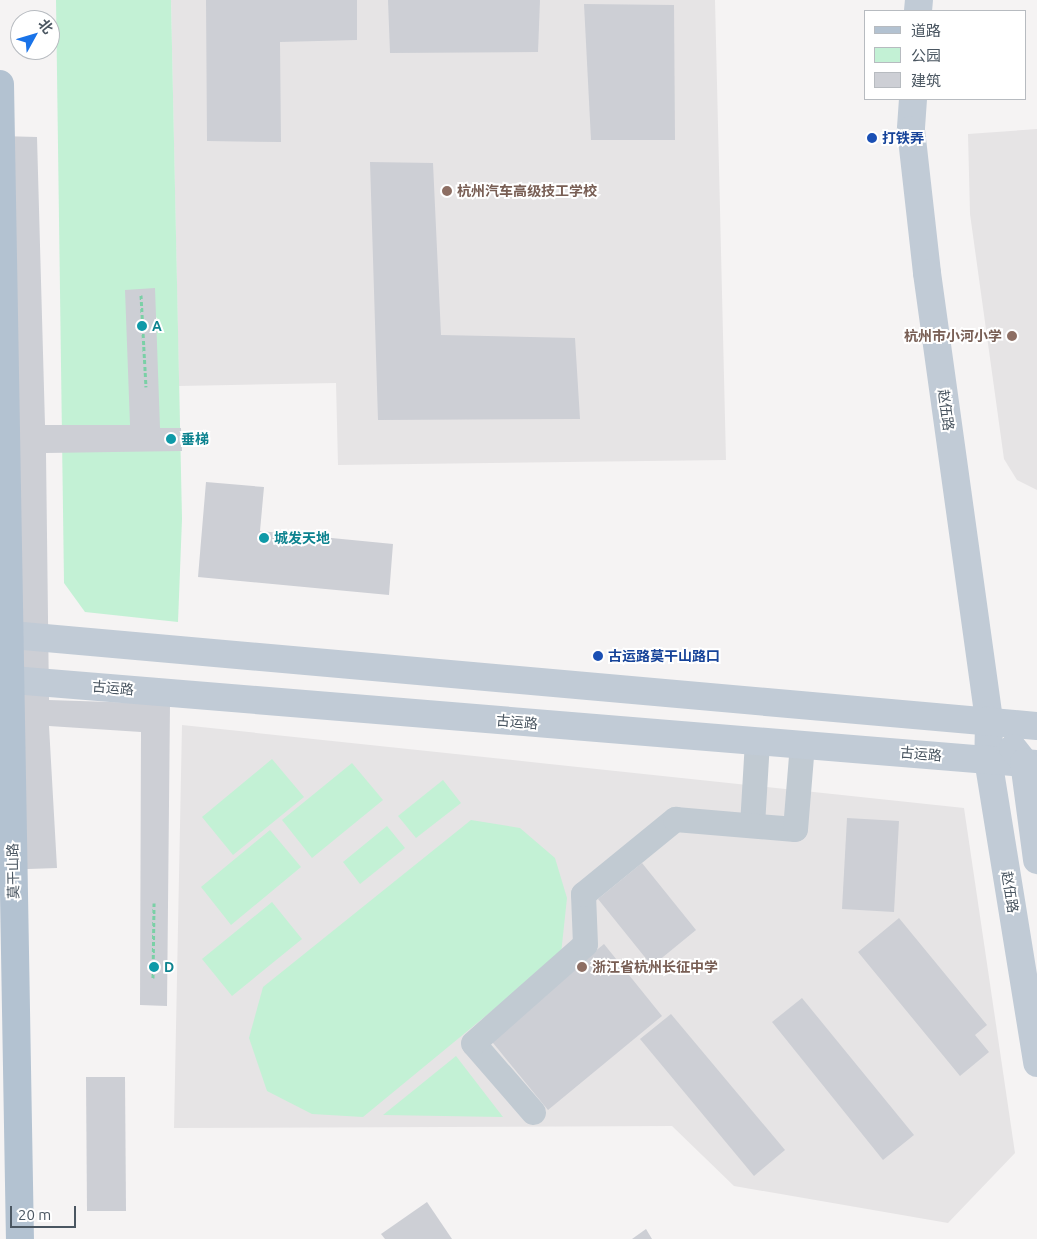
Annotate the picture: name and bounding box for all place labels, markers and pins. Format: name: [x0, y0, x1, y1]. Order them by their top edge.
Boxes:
place label: 打铁弄: [882, 130, 924, 146]
marker: 打铁弄: [866, 132, 878, 144]
place label: 杭州汽车高级技工学校: [457, 183, 597, 199]
marker: 杭州汽车高级技工学校: [441, 185, 453, 197]
place label: A: [152, 318, 162, 334]
marker: A: [136, 320, 148, 332]
place label: 杭州市小河小学: [904, 328, 1002, 344]
marker: 杭州市小河小学: [1006, 330, 1018, 342]
place label: 垂梯: [181, 431, 209, 447]
marker: 垂梯: [165, 433, 177, 445]
place label: 城发天地: [274, 530, 330, 546]
marker: 城发天地: [258, 532, 270, 544]
place label: 古运路莫干山路口: [608, 648, 720, 664]
marker: 古运路莫干山路口: [592, 650, 604, 662]
place label: D: [164, 959, 174, 975]
place label: 浙江省杭州长征中学: [592, 959, 718, 975]
marker: D: [148, 961, 160, 973]
marker: 浙江省杭州长征中学: [576, 961, 588, 973]

